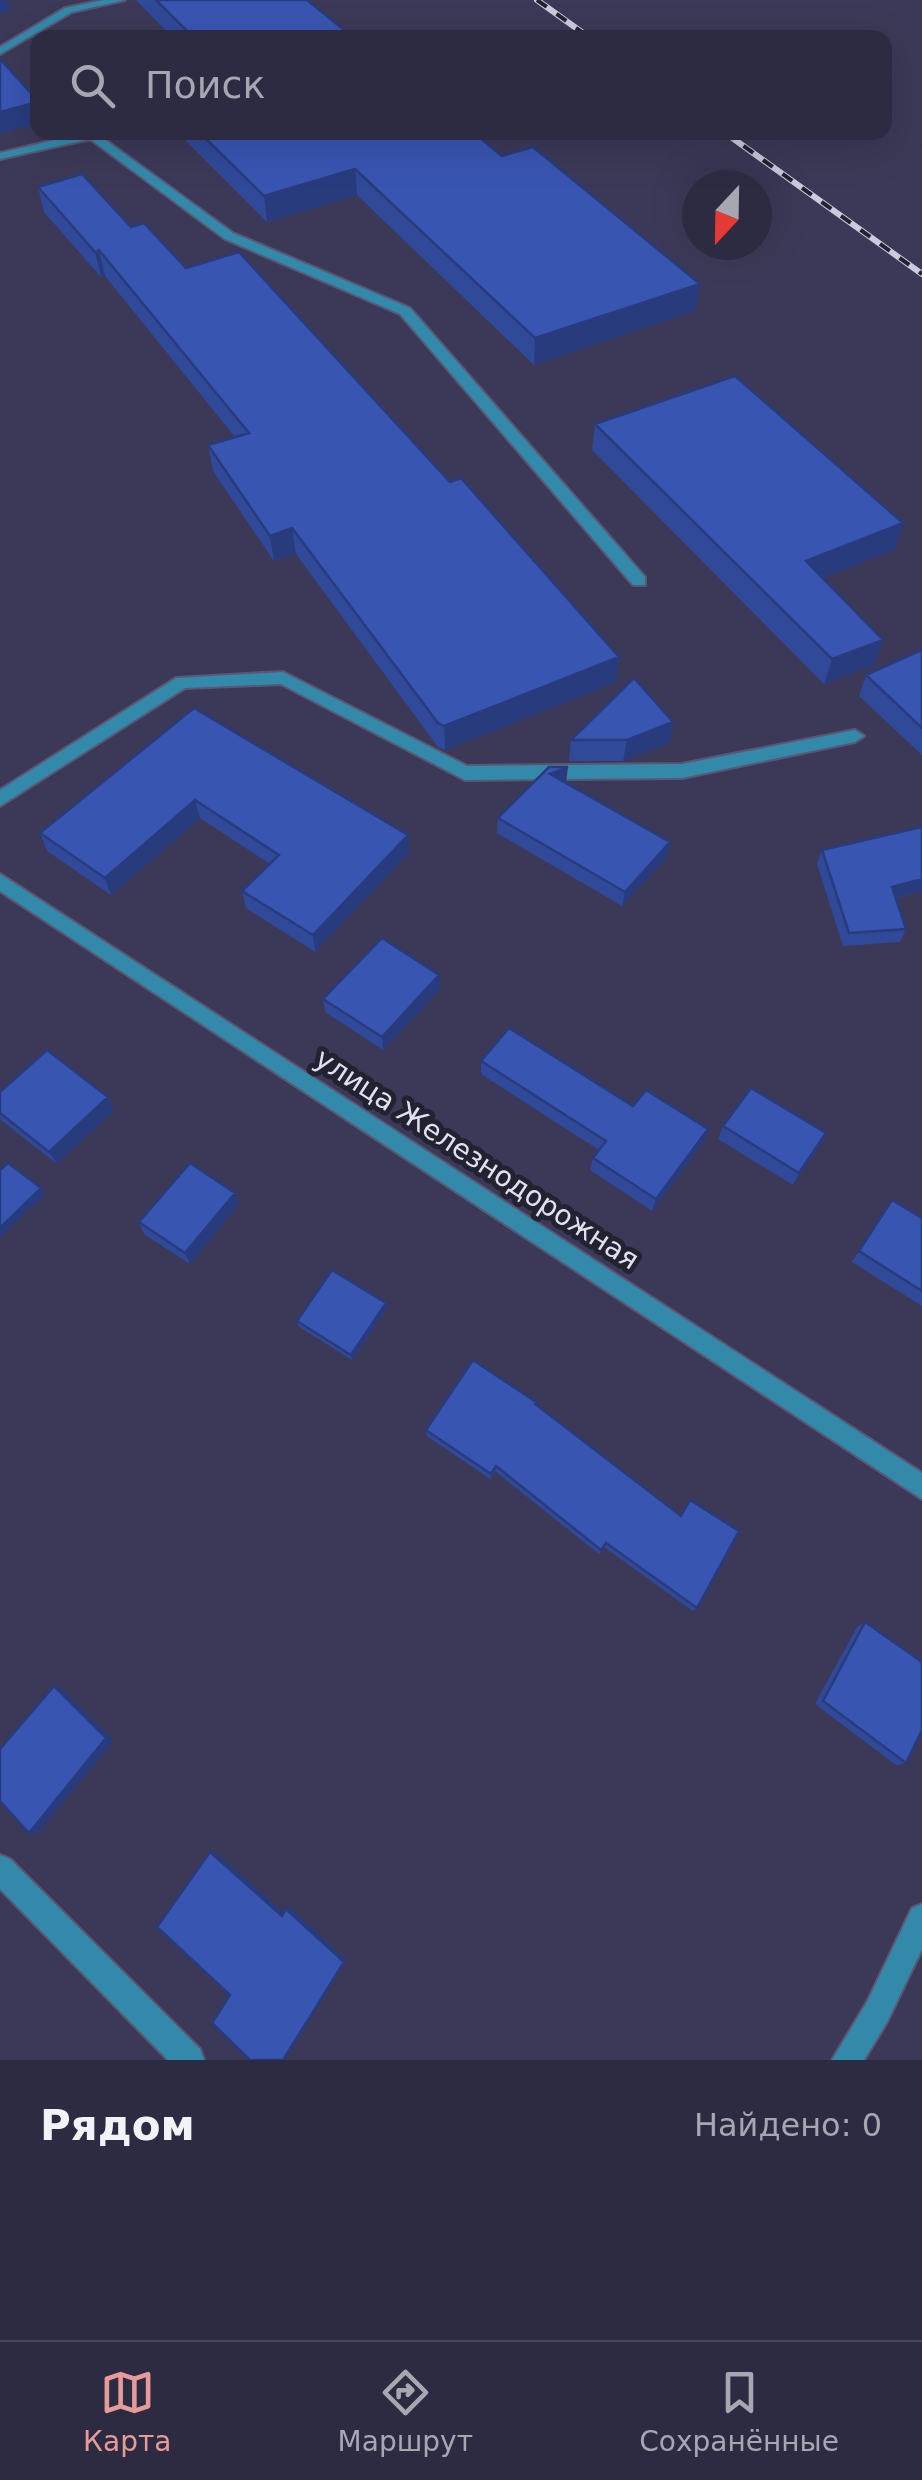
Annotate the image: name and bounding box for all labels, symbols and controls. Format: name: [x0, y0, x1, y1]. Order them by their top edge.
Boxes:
search box: [30, 30, 892, 140]
icon: search: [65, 58, 120, 113]
text: Поиск: [145, 63, 265, 107]
north arrow: [682, 170, 772, 260]
street label: улица Железнодорожная: [309, 1042, 645, 1276]
text: Рядом: [40, 2101, 195, 2150]
text: Найдено: 0: [694, 2106, 882, 2144]
tab: Карта: [83, 2365, 171, 2458]
tab: Маршрут: [338, 2365, 473, 2458]
tab: Сохранённые: [639, 2365, 839, 2458]

